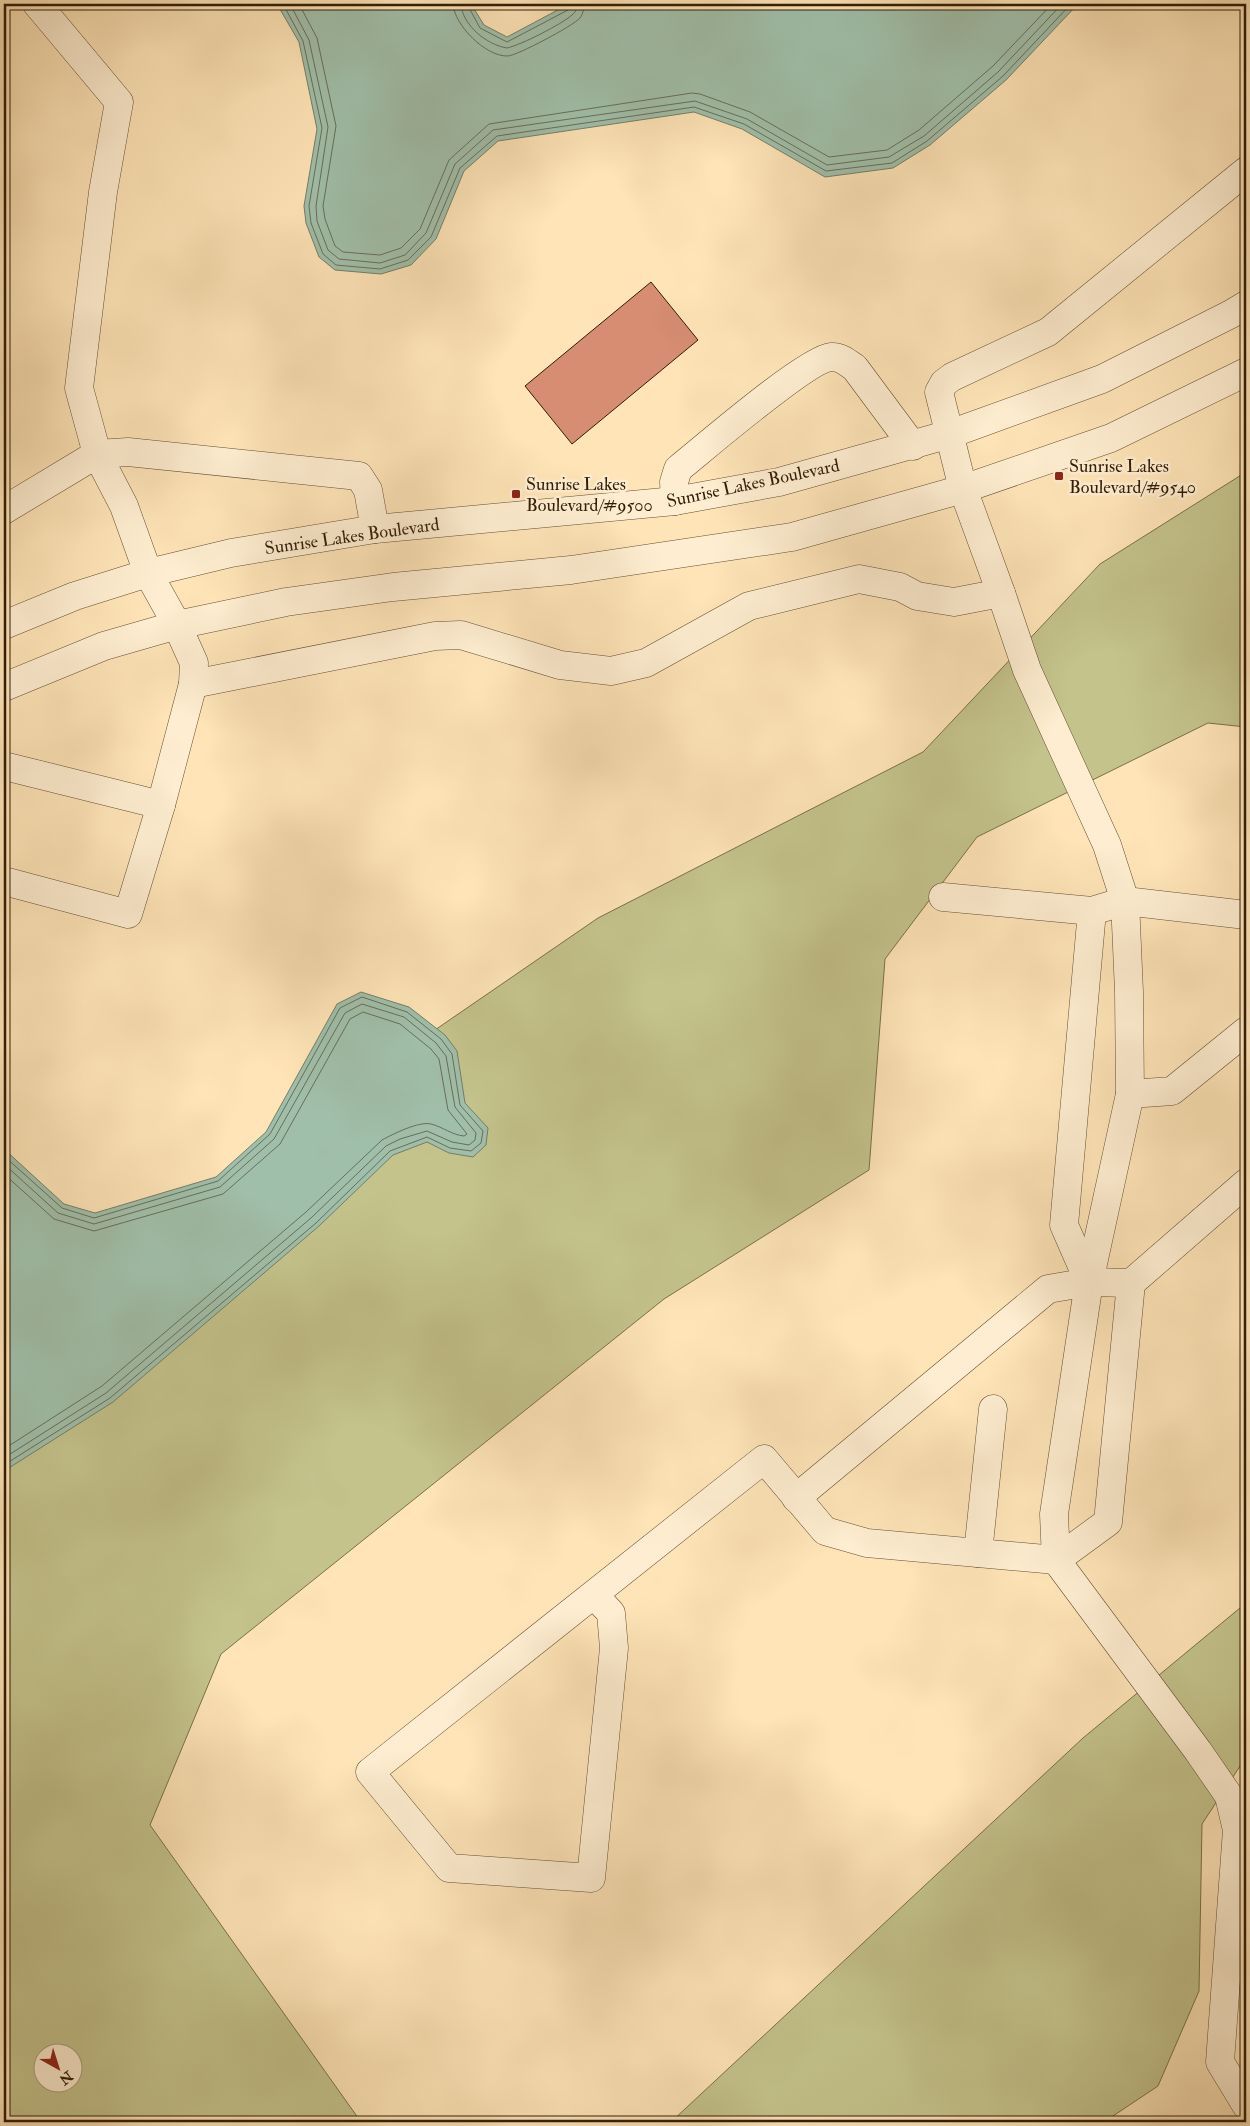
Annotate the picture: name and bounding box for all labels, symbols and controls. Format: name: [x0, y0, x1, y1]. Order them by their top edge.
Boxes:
street label: Sunrise Lakes Boulevard: [665, 454, 842, 513]
place label: Sunrise Lakes Boulevard/#9540: [1069, 455, 1196, 499]
marker: Sunrise Lakes Boulevard/#9540: [1053, 470, 1065, 482]
place label: Sunrise Lakes Boulevard/#9500: [526, 473, 653, 517]
marker: Sunrise Lakes Boulevard/#9500: [510, 488, 522, 500]
street label: Sunrise Lakes Boulevard: [263, 513, 441, 560]
north arrow: [32, 2044, 82, 2094]
text: N: [55, 2067, 77, 2089]

